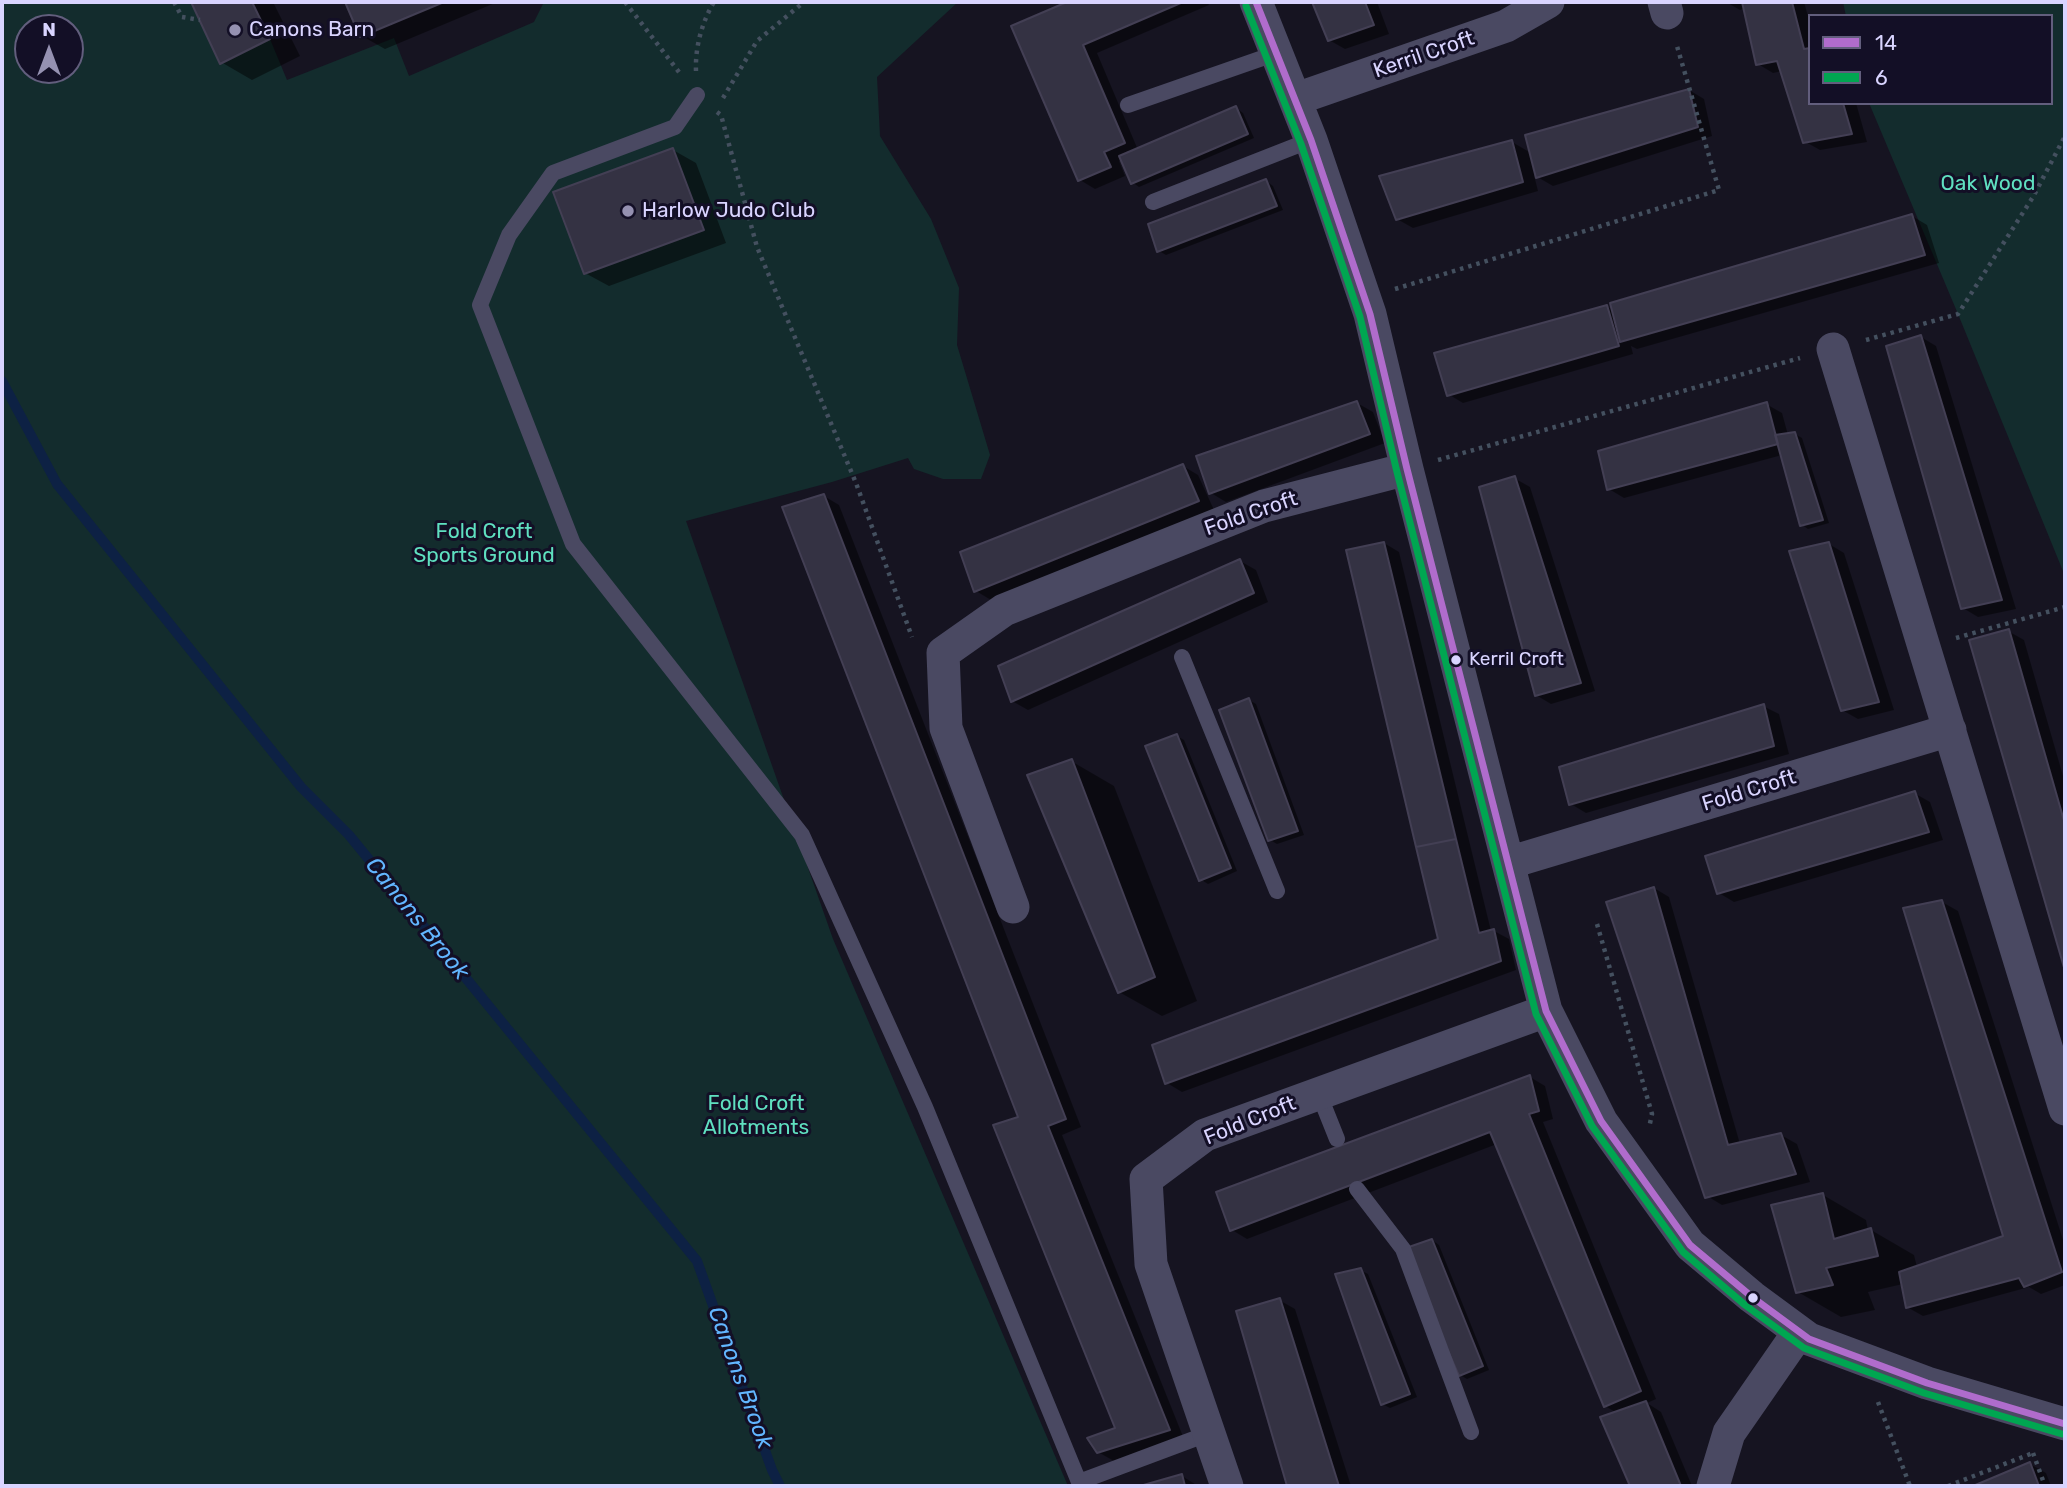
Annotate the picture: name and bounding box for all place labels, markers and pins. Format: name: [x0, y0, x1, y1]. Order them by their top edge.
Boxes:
place label: Canons Barn: [249, 17, 374, 43]
marker: Canons Barn: [227, 22, 243, 38]
place label: Harlow Judo Club: [642, 198, 815, 224]
marker: Harlow Judo Club: [620, 203, 636, 219]
place label: Kerril Croft: [1469, 649, 1564, 671]
marker: Kerril Croft: [1449, 653, 1463, 667]
unlabelled marker: [1746, 1291, 1760, 1305]

